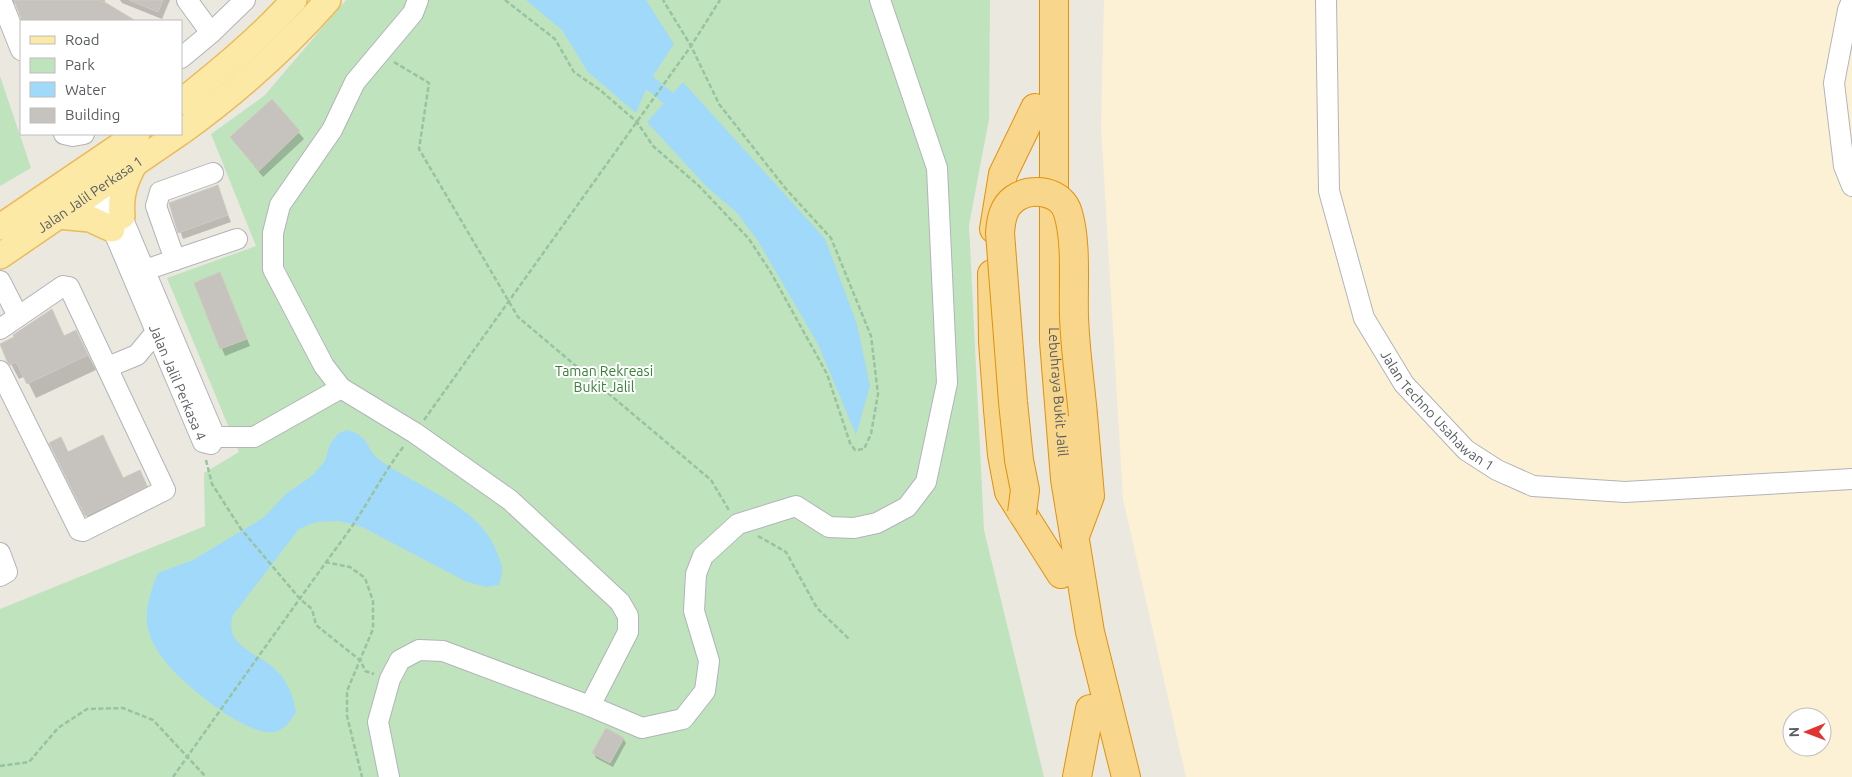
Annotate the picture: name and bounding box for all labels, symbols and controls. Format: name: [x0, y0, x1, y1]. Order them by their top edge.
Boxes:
legend: [20, 20, 182, 135]
text: Road: [65, 31, 100, 48]
text: Park: [65, 56, 95, 73]
text: Water: [65, 81, 106, 98]
text: Building: [65, 106, 120, 123]
street label: Jalan Jalil Perkasa 1: [34, 153, 146, 236]
street label: Jalan Jalil Perkasa 4: [146, 322, 209, 443]
street label: Lebuhraya Bukit Jalil: [1046, 327, 1071, 457]
street label: Jalan Techno Usahawan 1: [1377, 347, 1497, 474]
park label: Taman Rekreasi Bukit Jalil: [555, 363, 653, 395]
north arrow: [1782, 707, 1832, 757]
text: N: [1786, 727, 1802, 738]

